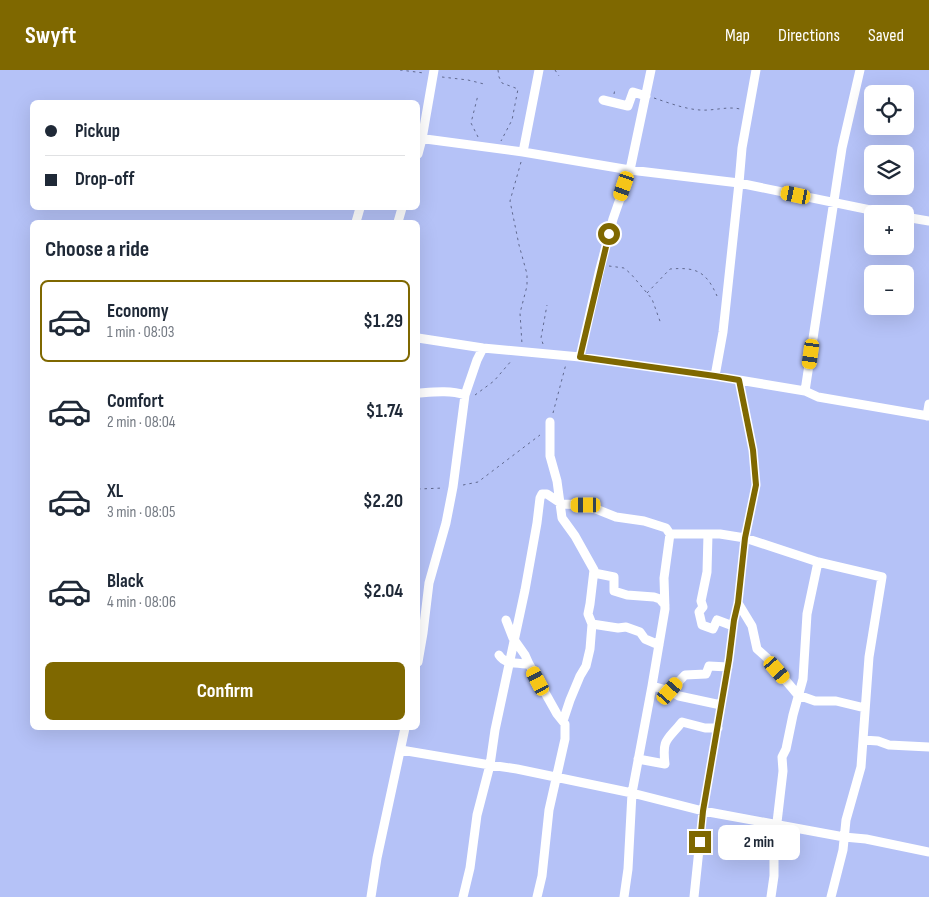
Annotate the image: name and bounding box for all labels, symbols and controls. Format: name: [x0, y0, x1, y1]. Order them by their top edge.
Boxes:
text: Swyft: [25, 21, 76, 50]
text: Map: [725, 25, 750, 46]
text: Directions: [778, 25, 840, 46]
text: Saved: [868, 25, 904, 46]
map controls: [864, 85, 914, 315]
button: locate: [864, 85, 914, 135]
text: Pickup: [75, 120, 120, 143]
button: layers: [864, 145, 914, 195]
text: Drop-off: [75, 168, 135, 191]
car: [612, 169, 635, 203]
car: [779, 185, 812, 205]
button: +: [864, 205, 914, 255]
route start: [598, 223, 620, 245]
text: Choose a ride: [45, 236, 149, 263]
button: −: [864, 265, 914, 315]
icon: car: [47, 299, 92, 344]
text: Economy: [107, 300, 169, 323]
text: $1.29: [363, 310, 403, 333]
text: 1 min · 08:03: [107, 323, 175, 342]
car: [801, 338, 820, 370]
icon: car: [47, 389, 92, 434]
text: Comfort: [107, 390, 164, 413]
text: $1.74: [366, 400, 403, 423]
text: 2 min · 08:04: [107, 413, 175, 432]
icon: car: [47, 479, 92, 524]
text: XL: [107, 480, 123, 503]
text: $2.20: [363, 490, 403, 513]
car: [571, 498, 601, 513]
text: 3 min · 08:05: [107, 503, 175, 522]
icon: car: [47, 569, 92, 614]
text: Black: [107, 570, 144, 593]
text: $2.04: [363, 580, 403, 603]
text: 4 min · 08:06: [107, 593, 176, 612]
car: [761, 654, 792, 686]
button: Confirm: [45, 662, 405, 720]
car: [524, 664, 551, 698]
car: [654, 675, 685, 707]
callout: 2 min: [718, 824, 800, 860]
route end: [689, 831, 711, 853]
text: 2 min: [744, 833, 774, 852]

